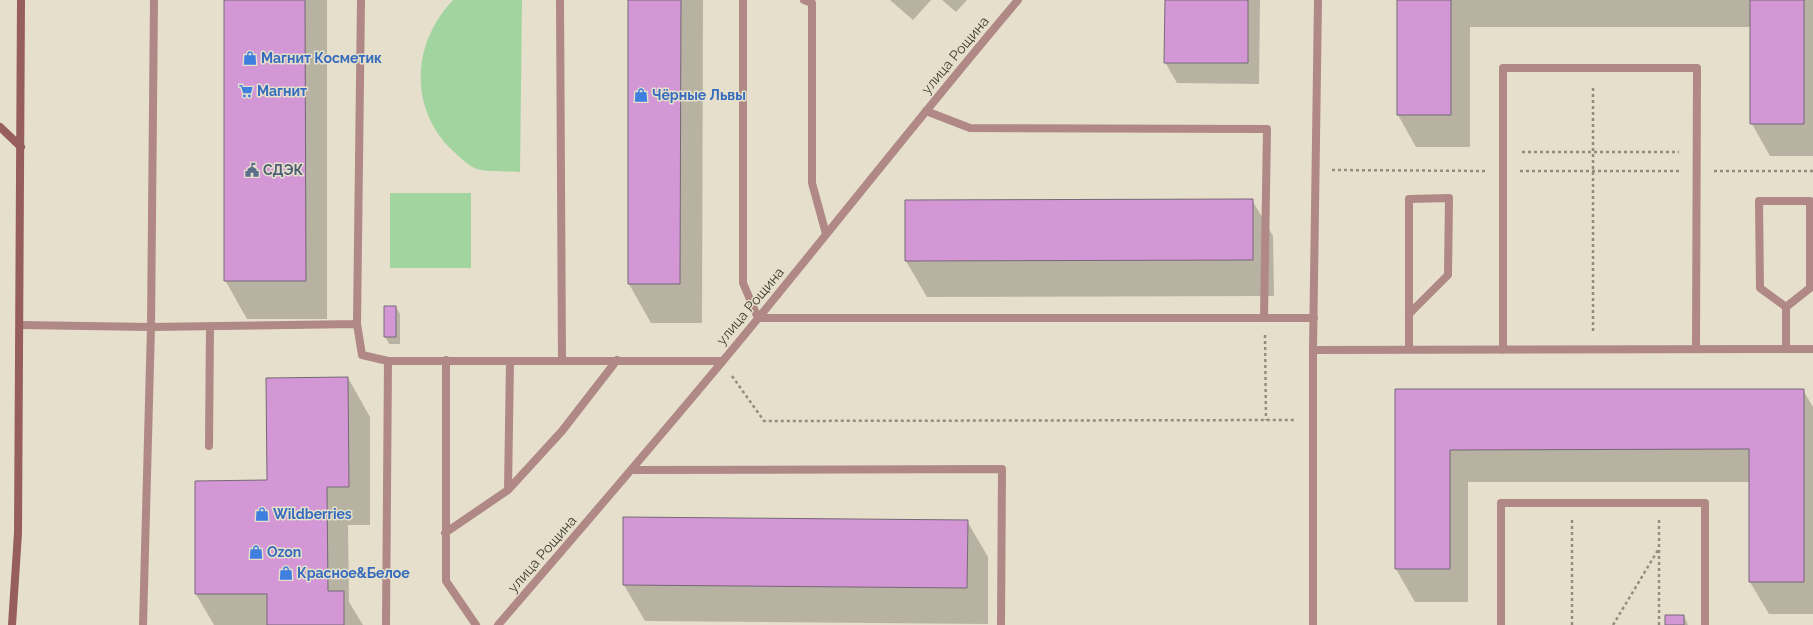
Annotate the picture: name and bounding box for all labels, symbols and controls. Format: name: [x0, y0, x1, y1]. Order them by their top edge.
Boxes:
street label: улица Рощина: [918, 13, 992, 97]
shop icon: Магнит Косметик: [242, 50, 258, 66]
place label: Магнит Косметик: [261, 50, 382, 66]
supermarket icon: Магнит: [238, 83, 254, 99]
place label: Магнит: [257, 83, 307, 99]
shop icon: Чёрные Львы: [633, 87, 649, 103]
place label: Чёрные Львы: [652, 87, 746, 103]
public building icon: СДЭК: [244, 162, 260, 178]
place label: СДЭК: [263, 162, 304, 178]
street label: улица Рощина: [713, 264, 787, 348]
shop icon: Wildberries: [254, 506, 270, 522]
place label: Wildberries: [273, 506, 352, 522]
street label: улица Рощина: [505, 513, 579, 595]
shop icon: Ozon: [248, 544, 264, 560]
place label: Ozon: [267, 544, 301, 560]
shop icon: Красное&Белое: [278, 565, 294, 581]
place label: Красное&Белое: [297, 565, 410, 581]

